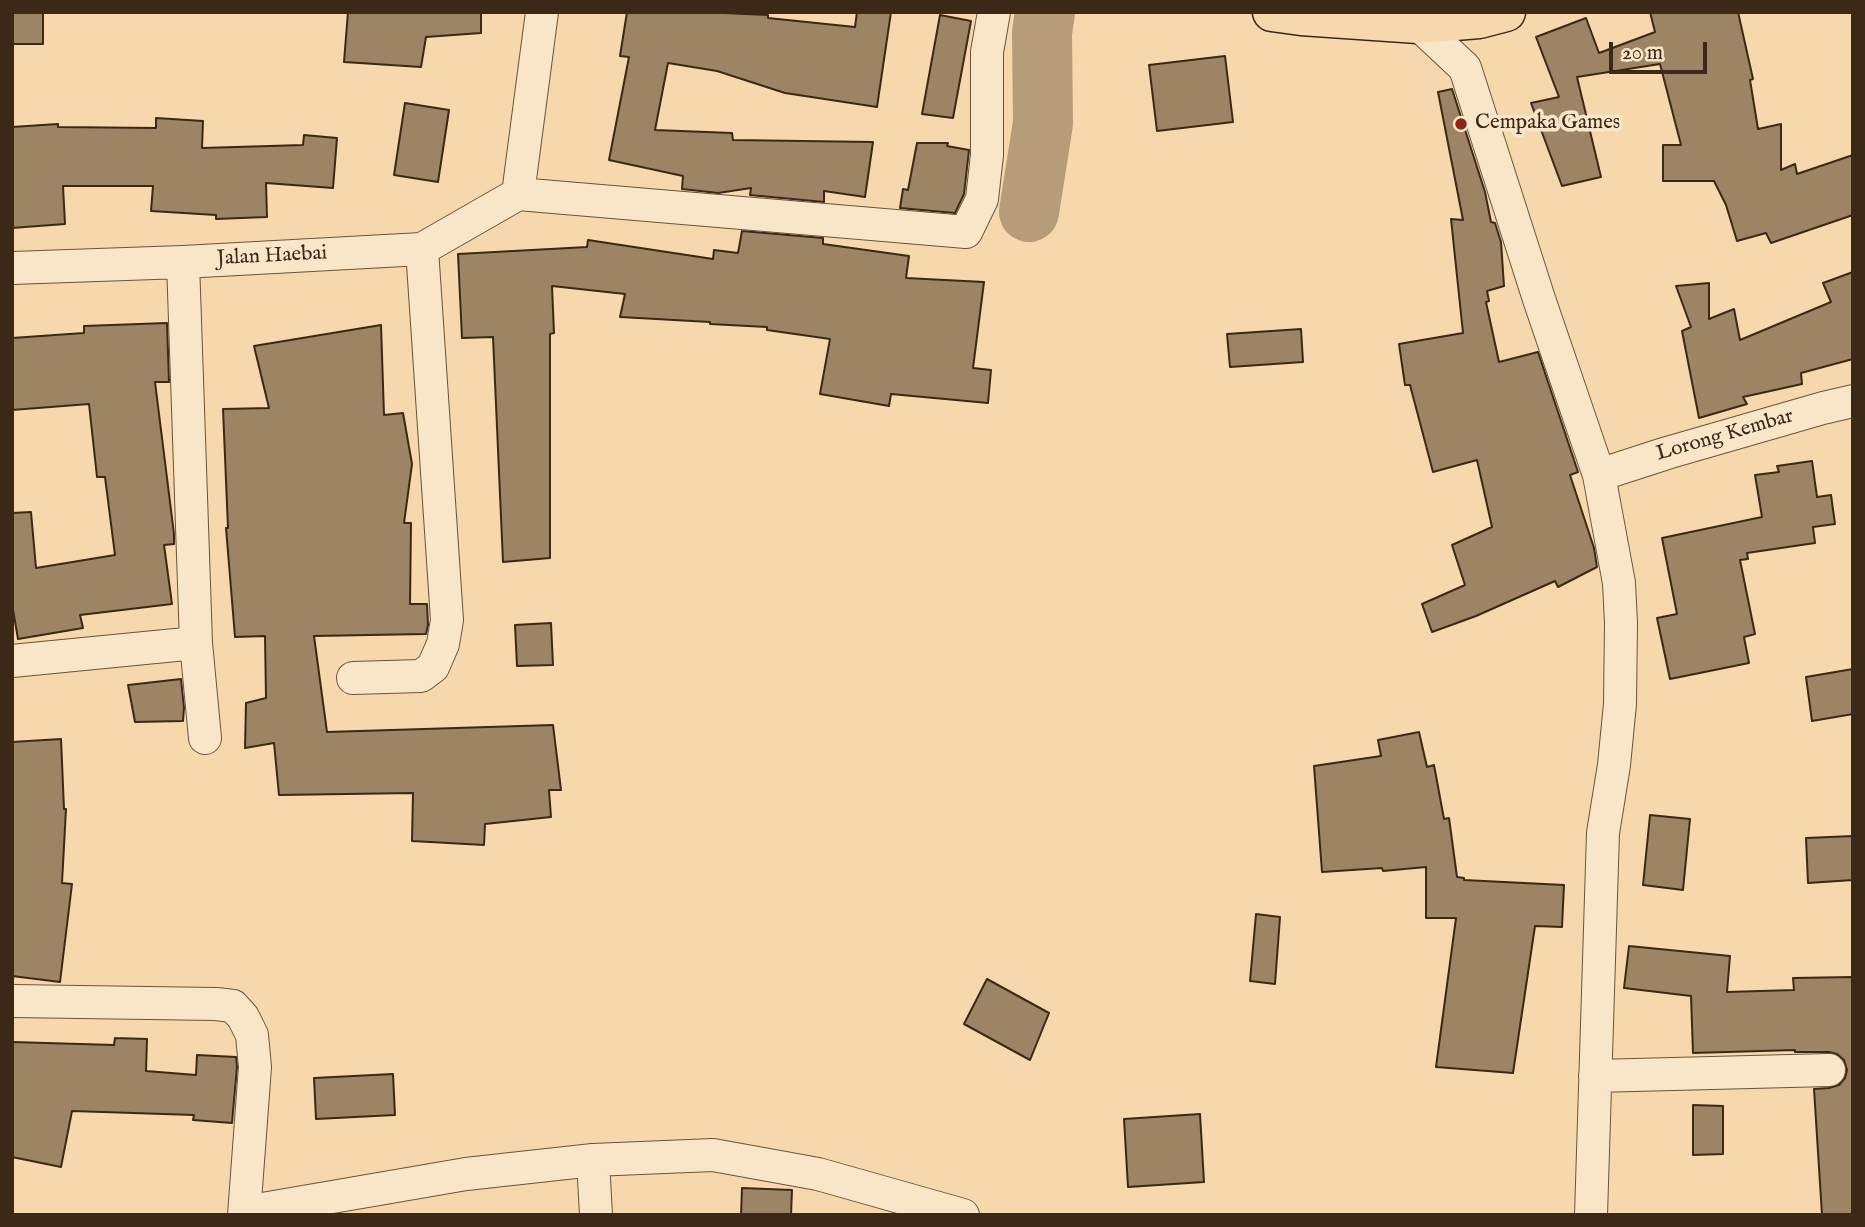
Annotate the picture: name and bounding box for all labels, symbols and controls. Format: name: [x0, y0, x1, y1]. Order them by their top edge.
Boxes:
scale bar: [1613, 28, 1711, 72]
text: 20 m: [1622, 40, 1663, 67]
place label: Cempaka Games: [1475, 111, 1620, 137]
marker: Cempaka Games: [1453, 116, 1469, 132]
street label: Jalan Haebai: [216, 242, 328, 272]
street label: Lorong Kembar: [1654, 404, 1796, 468]

